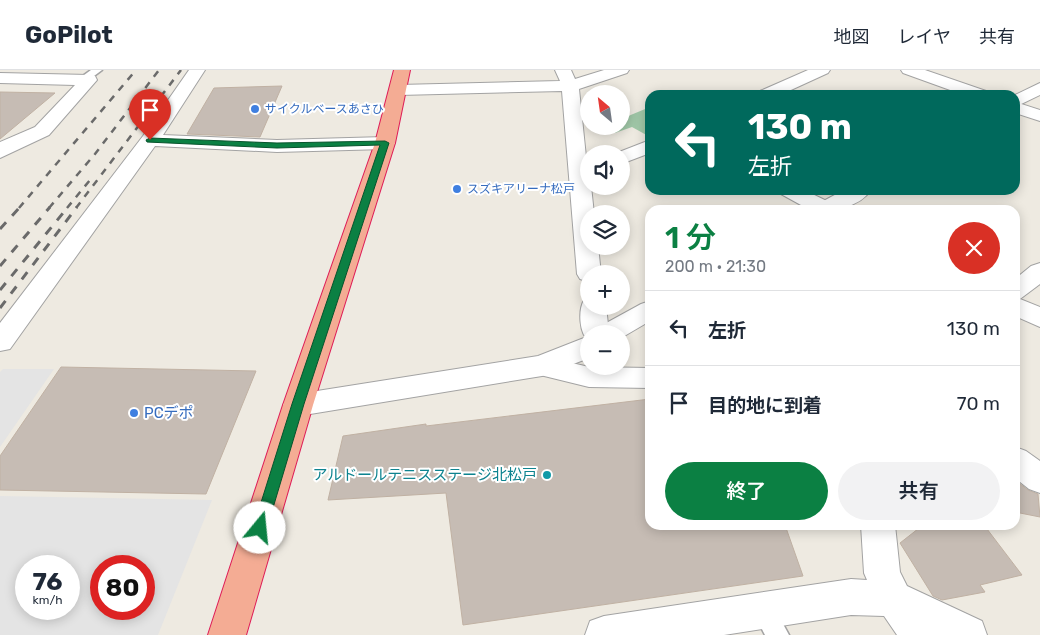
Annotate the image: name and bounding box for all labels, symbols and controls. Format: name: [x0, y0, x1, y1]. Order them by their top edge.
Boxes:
text: GoPilot: [25, 21, 113, 49]
text: 地図: [834, 26, 870, 48]
text: レイヤ: [898, 26, 951, 48]
text: 共有: [979, 26, 1015, 48]
north arrow: [580, 85, 630, 135]
map controls: [580, 85, 630, 375]
pin: [129, 89, 171, 140]
icon: arrive: [136, 96, 164, 124]
place label: サイクルベースあさひ: [265, 102, 384, 116]
marker: サイクルベースあさひ: [249, 103, 261, 115]
text: 130 m: [748, 106, 852, 148]
icon: left: [665, 110, 730, 175]
button: sound: [580, 145, 630, 195]
text: 左折: [748, 153, 792, 180]
place label: スズキアリーナ松戸: [467, 182, 575, 196]
marker: スズキアリーナ松戸: [451, 183, 463, 195]
button: layers: [580, 205, 630, 255]
text: 1 分: [665, 220, 716, 256]
button: close: [948, 222, 1000, 274]
text: 200 m · 21:30: [665, 257, 766, 276]
button: +: [580, 265, 630, 315]
icon: left: [665, 314, 693, 342]
text: 130 m: [947, 317, 1000, 340]
text: 左折: [708, 319, 746, 342]
button: −: [580, 325, 630, 375]
icon: arrive: [665, 389, 693, 417]
text: 70 m: [957, 392, 1000, 415]
text: 目的地に到着: [708, 394, 822, 417]
place label: PCデポ: [144, 404, 194, 422]
marker: PCデポ: [128, 407, 140, 419]
button: 終了: [665, 462, 828, 520]
button: 共有: [838, 462, 1000, 520]
place label: アルドールテニスステージ北松戸: [312, 466, 537, 484]
marker: アルドールテニスステージ北松戸: [541, 469, 553, 481]
position arrow: [233, 501, 285, 553]
speed limit sign: 80: [90, 555, 155, 620]
text: 76: [33, 567, 62, 596]
text: km/h: [33, 593, 62, 607]

